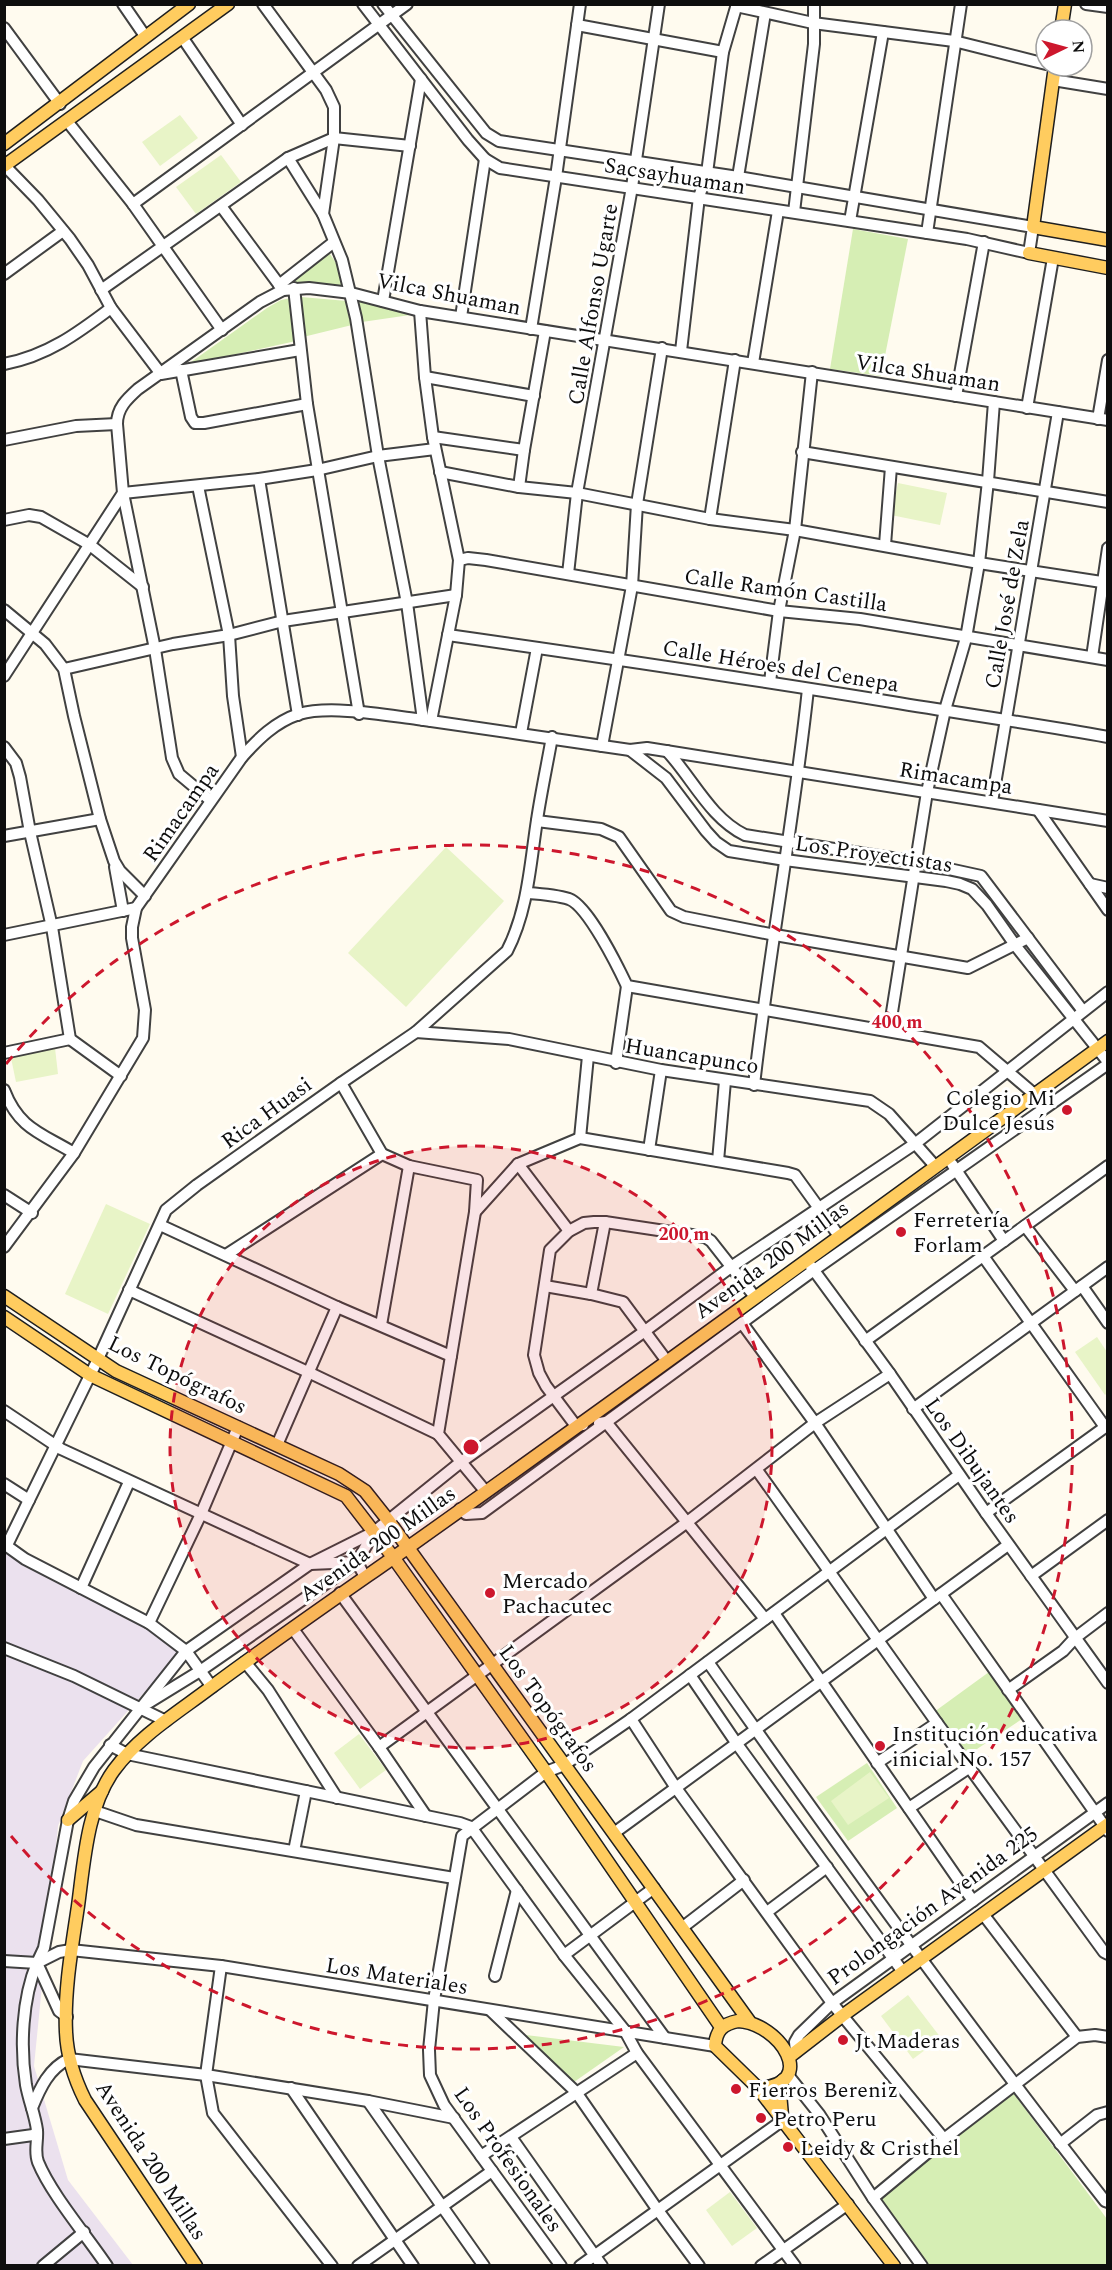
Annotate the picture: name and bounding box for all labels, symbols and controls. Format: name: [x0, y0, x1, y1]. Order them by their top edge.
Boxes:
north arrow: [1034, 18, 1094, 78]
text: N: [1065, 39, 1090, 54]
street label: Sacsayhuaman: [602, 149, 748, 204]
street label: Calle Alfonso Ugarte: [559, 201, 627, 408]
street label: Vilca Shuaman: [374, 264, 524, 325]
street label: Vilca Shuaman: [853, 346, 1003, 401]
street label: Calle José de Zela: [976, 517, 1039, 692]
street label: Calle Ramón Castilla: [682, 560, 890, 621]
street label: Calle Héroes del Cenepa: [660, 631, 902, 701]
street label: Rimacampa: [897, 753, 1015, 804]
street label: Rimacampa: [135, 756, 228, 869]
street label: Los Proyectistas: [793, 827, 955, 882]
text: 400 m: [871, 1009, 923, 1036]
street label: Huancapunco: [622, 1030, 761, 1083]
street label: Rica Huasi: [214, 1069, 319, 1158]
place label: Colegio Mi Dulce Jesús: [942, 1082, 1055, 1140]
marker: Colegio Mi Dulce Jesús: [1060, 1103, 1074, 1117]
street label: Avenida 200 Millas: [687, 1193, 856, 1328]
place label: Ferretería Forlam: [913, 1204, 1010, 1262]
text: 200 m: [658, 1221, 710, 1248]
marker: Ferretería Forlam: [894, 1225, 908, 1239]
street label: Los Topógrafos: [102, 1327, 252, 1423]
street label: Los Dibujantes: [916, 1391, 1028, 1531]
centre of rings: [461, 1437, 481, 1457]
street label: Avenida 200 Millas: [293, 1478, 463, 1611]
place label: Mercado Pachacutec: [502, 1565, 612, 1623]
marker: Mercado Pachacutec: [483, 1586, 497, 1600]
street label: Los Topógrafos: [490, 1638, 606, 1780]
place label: Institución educativa inicial No. 157: [892, 1718, 1098, 1776]
marker: Institución educativa inicial No. 157: [873, 1739, 887, 1753]
street label: Prolongación Avenida 225: [821, 1818, 1045, 1994]
street label: Los Materiales: [323, 1949, 470, 2004]
place label: Jt Maderas: [855, 2025, 960, 2058]
marker: Jt Maderas: [836, 2033, 850, 2047]
street label: Avenida 200 Millas: [87, 2074, 215, 2247]
place label: Fierros Bereniz: [748, 2074, 898, 2107]
street label: Los Profesionales: [445, 2080, 571, 2240]
marker: Fierros Bereniz: [729, 2082, 743, 2096]
place label: Petro Peru: [773, 2103, 877, 2136]
marker: Petro Peru: [754, 2111, 768, 2125]
place label: Leidy & Cristhel: [800, 2132, 959, 2165]
marker: Leidy & Cristhel: [781, 2140, 795, 2154]

